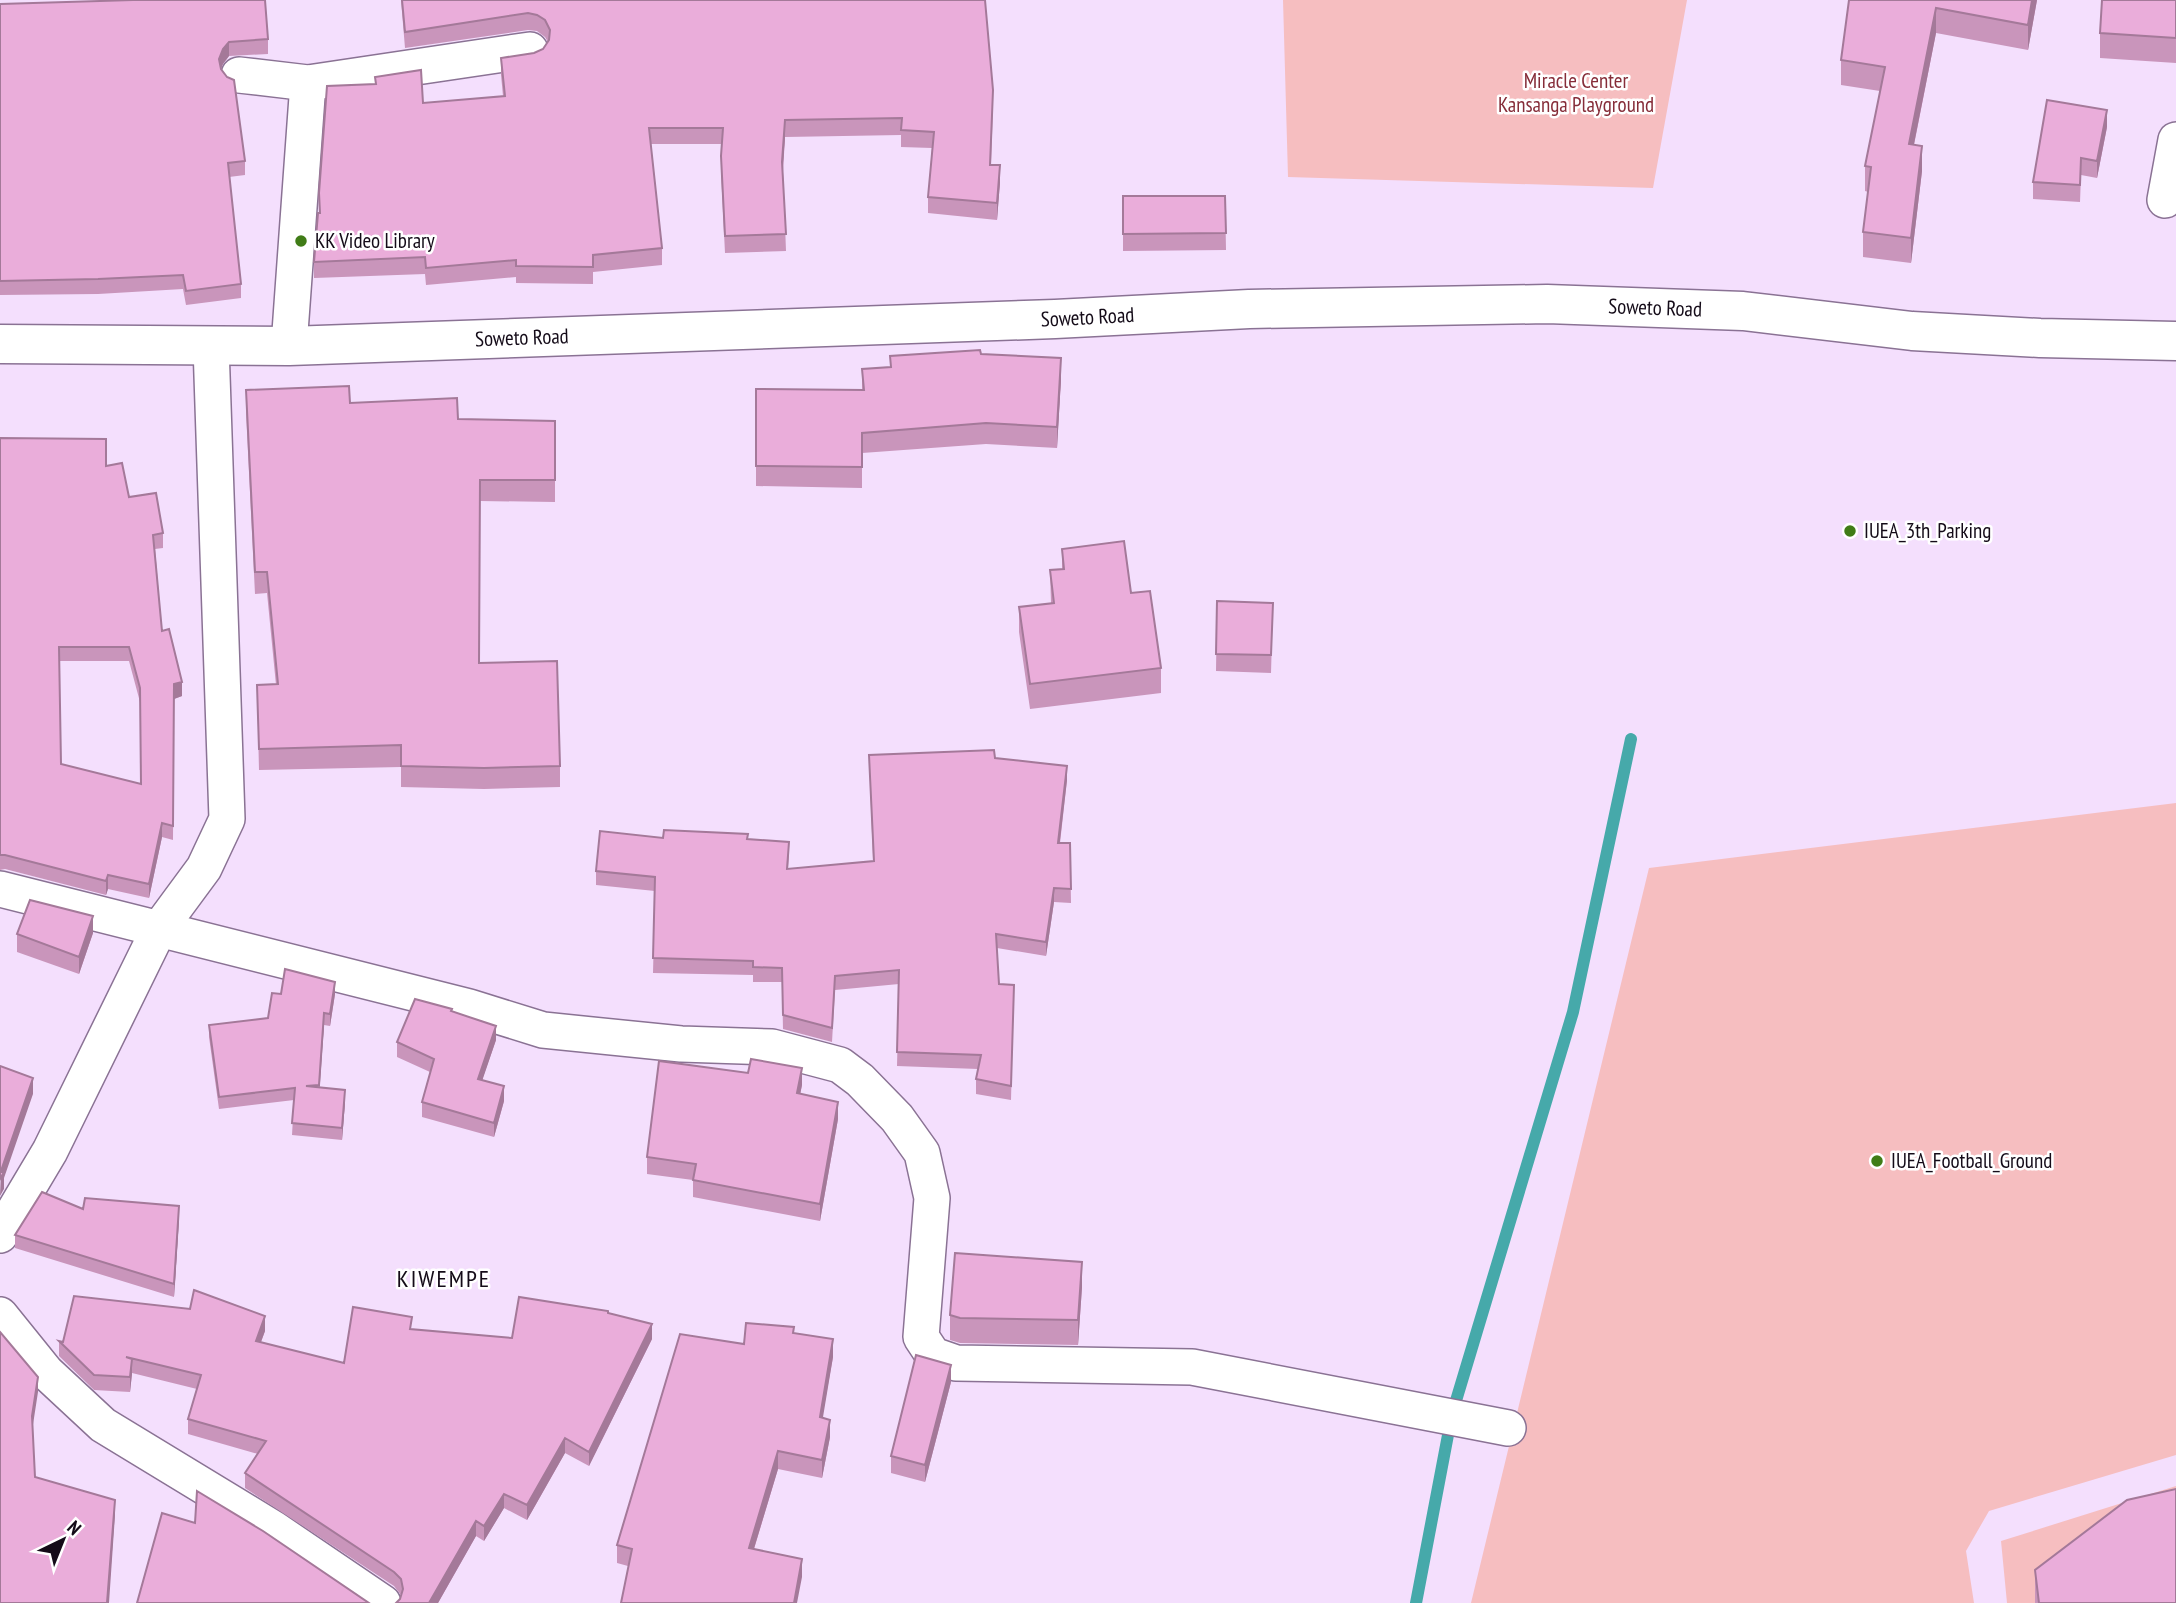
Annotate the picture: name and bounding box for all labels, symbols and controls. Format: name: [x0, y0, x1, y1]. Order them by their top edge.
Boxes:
park label: Miracle Center Kansanga Playground: [1498, 67, 1654, 118]
place label: KK Video Library: [315, 227, 435, 254]
marker: KK Video Library: [293, 233, 309, 249]
street label: Soweto Road: [1608, 292, 1703, 323]
street label: Soweto Road: [1040, 301, 1135, 332]
street label: Soweto Road: [475, 322, 569, 352]
place label: IUEA_3th_Parking: [1864, 517, 1991, 544]
marker: IUEA_3th_Parking: [1842, 523, 1858, 539]
place label: IUEA_Football_Ground: [1891, 1147, 2052, 1174]
marker: IUEA_Football_Ground: [1869, 1153, 1885, 1169]
district label: KIWEMPE: [397, 1263, 491, 1294]
north arrow: [28, 1505, 98, 1575]
text: N: [63, 1515, 87, 1540]

